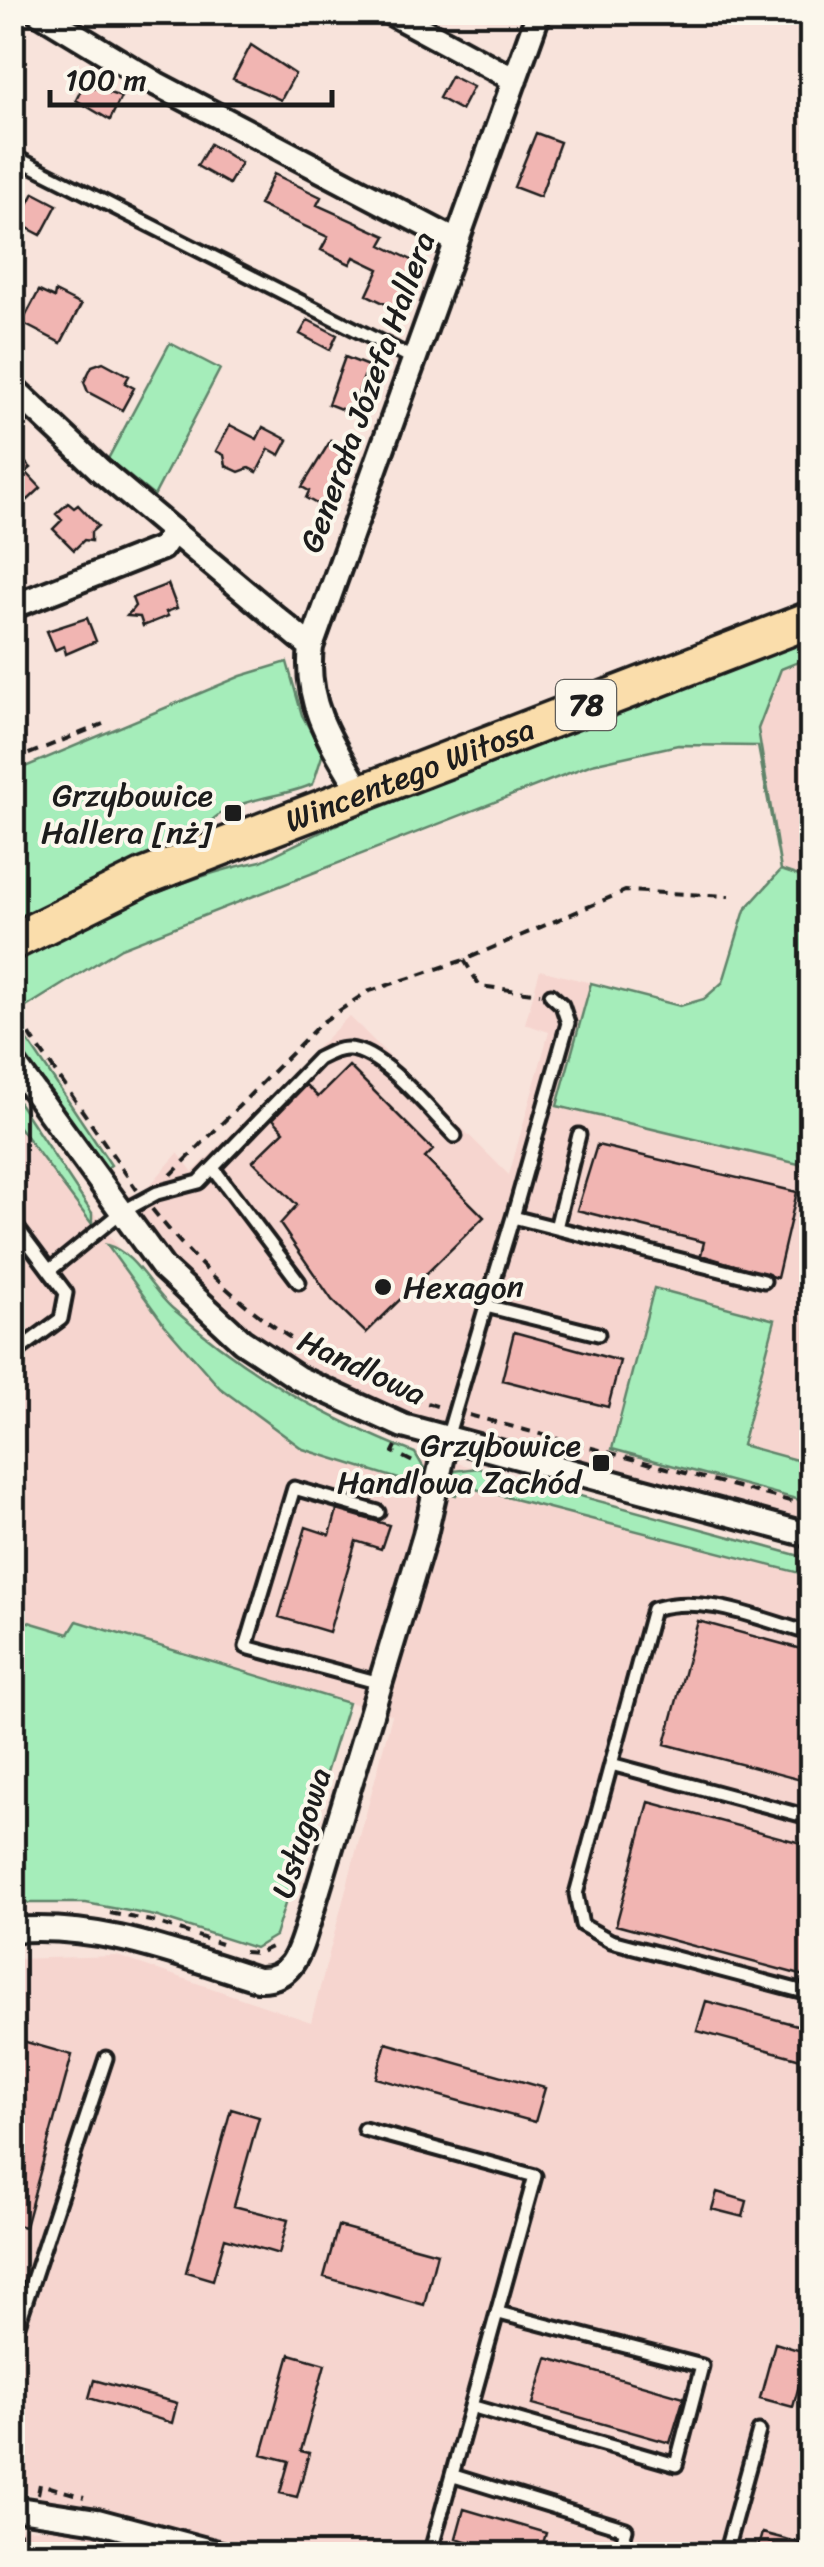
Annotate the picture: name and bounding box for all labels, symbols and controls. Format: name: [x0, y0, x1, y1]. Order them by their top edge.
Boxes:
scale bar: [50, 45, 332, 107]
text: 100 m: [65, 53, 147, 107]
street label: Generała Józefa Hallera: [283, 224, 452, 561]
road number: 78: [556, 680, 616, 730]
street label: Wincentego Witosa: [277, 701, 543, 849]
place label: Grzybowice Hallera [nż]: [41, 767, 214, 861]
marker: Grzybowice Hallera [nż]: [222, 802, 244, 824]
place label: Hexagon: [403, 1259, 524, 1316]
marker: Hexagon: [372, 1276, 394, 1298]
street label: Handlowa: [288, 1313, 436, 1422]
place label: Grzybowice Handlowa Zachód: [337, 1417, 583, 1511]
marker: Grzybowice Handlowa Zachód: [590, 1452, 612, 1474]
street label: Usługowa: [255, 1761, 348, 1906]

